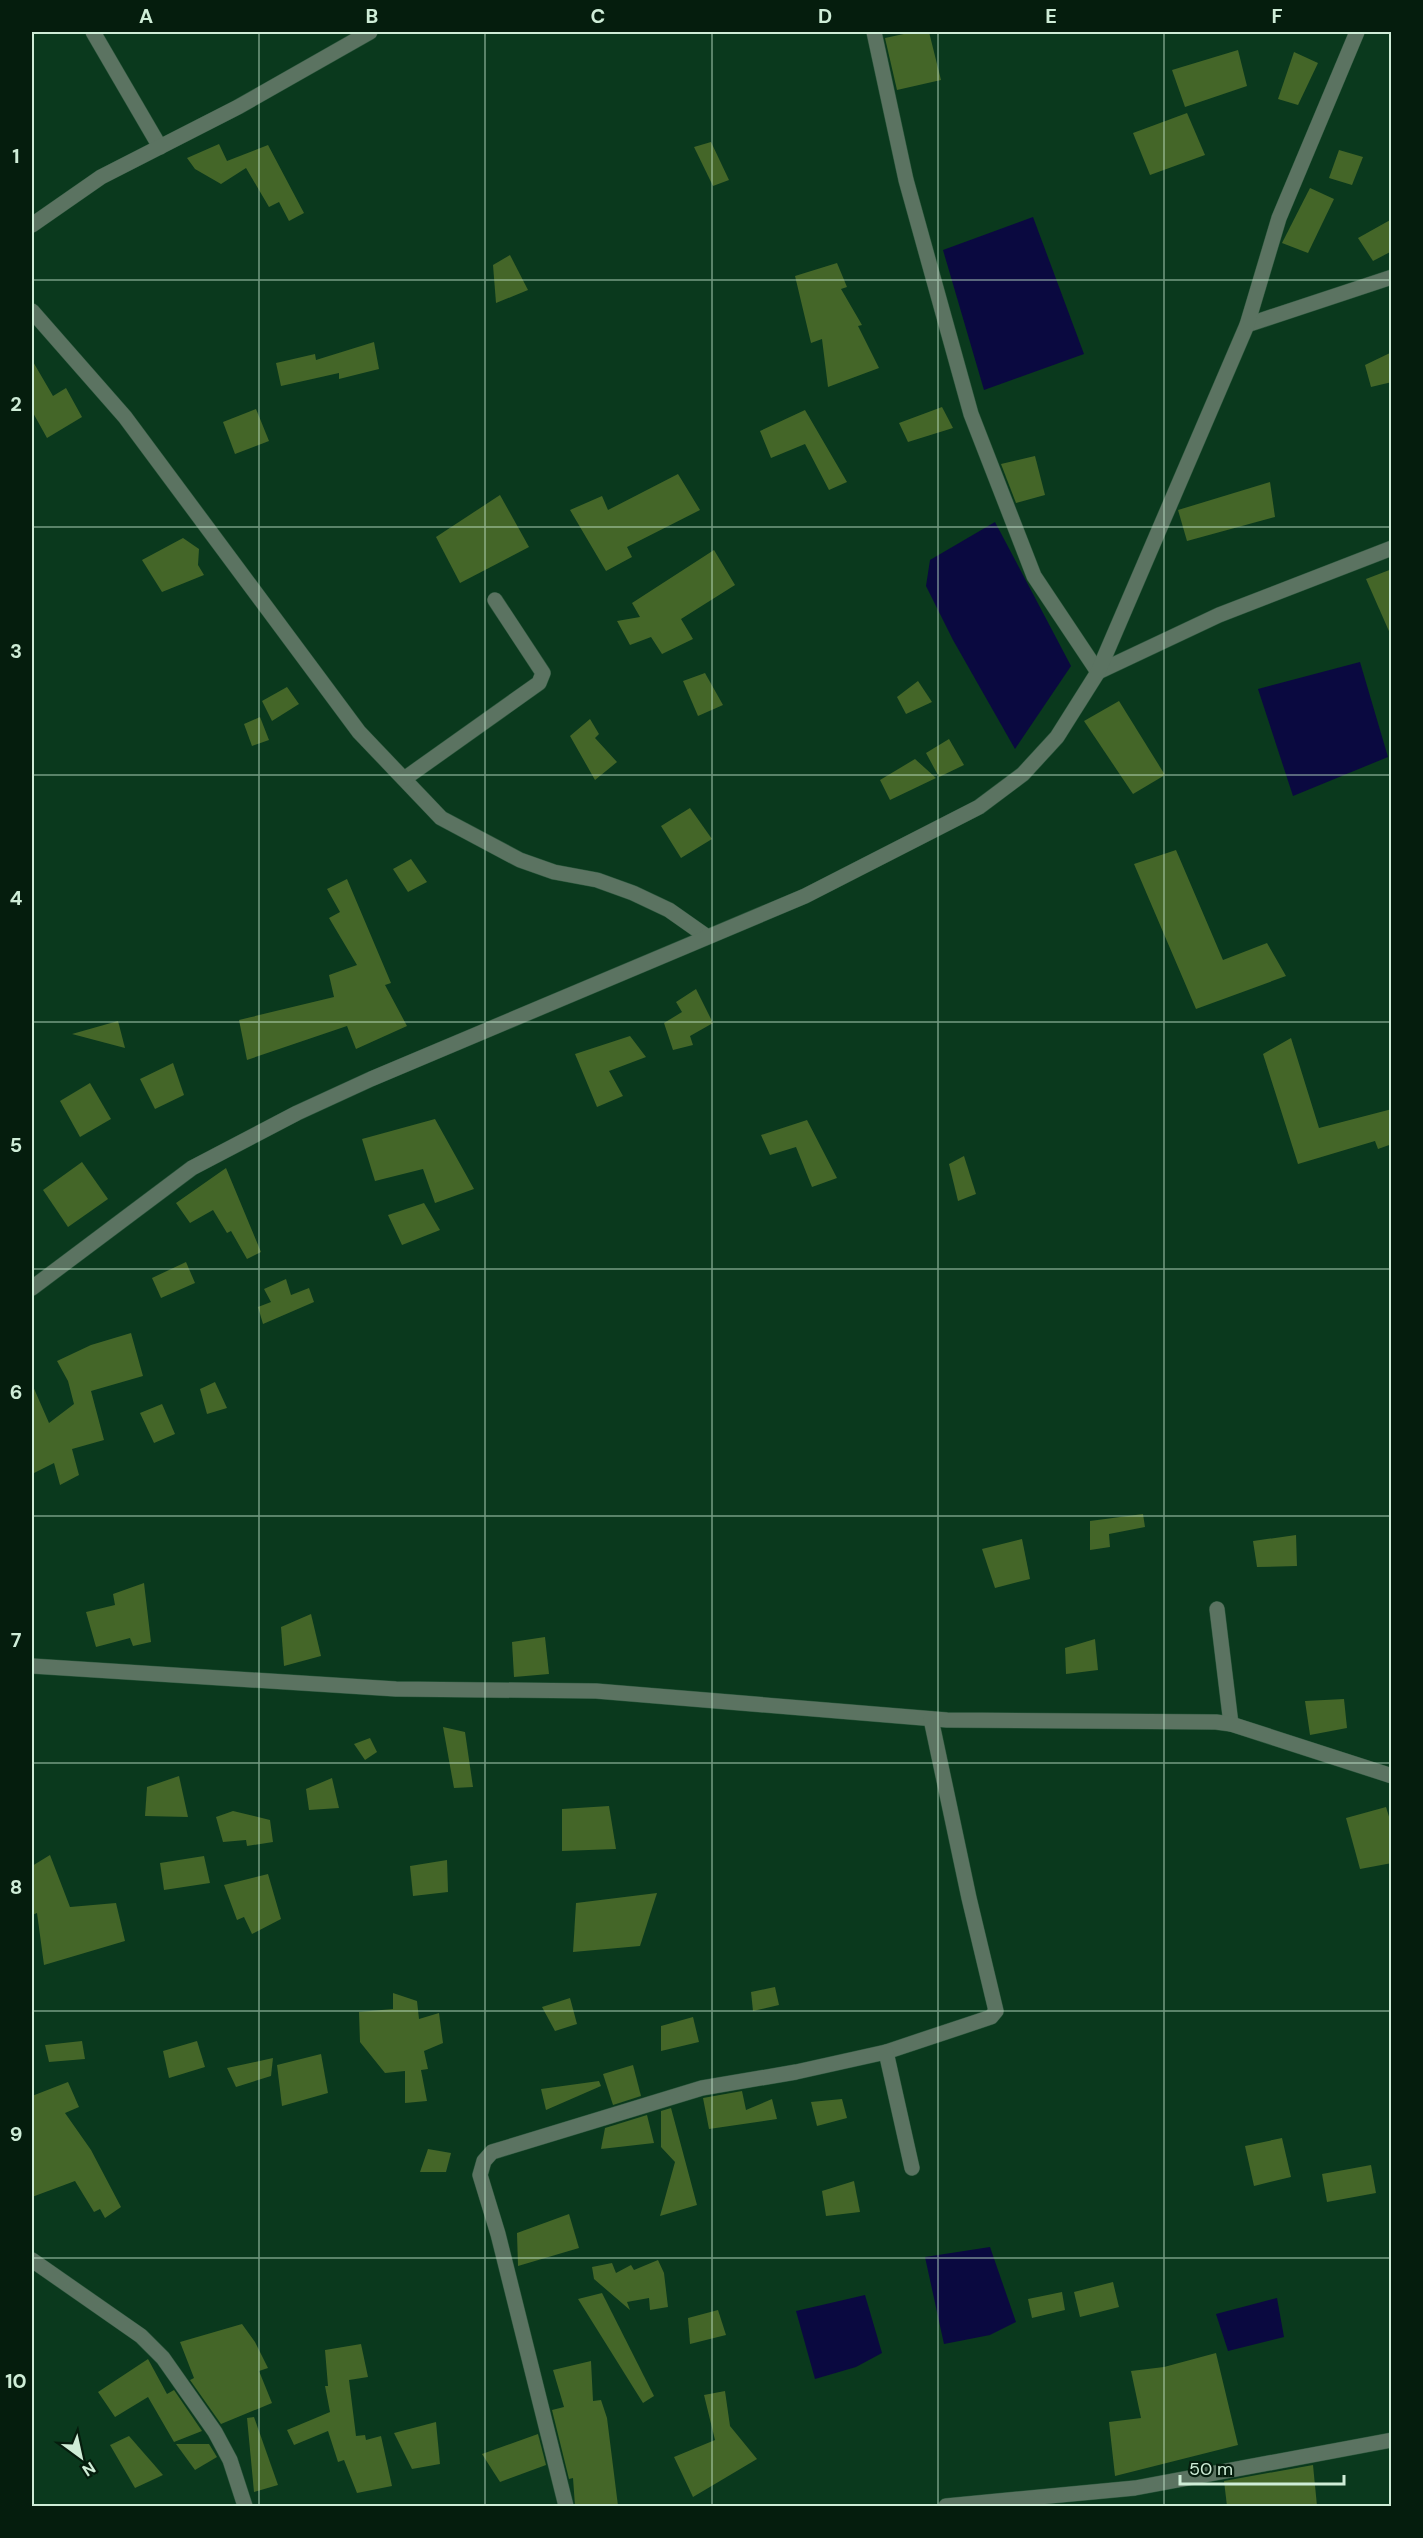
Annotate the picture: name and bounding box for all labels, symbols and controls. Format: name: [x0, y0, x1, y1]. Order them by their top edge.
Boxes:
text: A: [139, 3, 153, 29]
text: B: [366, 3, 378, 29]
text: C: [591, 3, 605, 29]
text: D: [818, 3, 832, 29]
text: E: [1045, 3, 1057, 29]
text: F: [1271, 3, 1283, 29]
text: 1: [12, 143, 20, 169]
text: 2: [10, 391, 22, 417]
text: 3: [10, 638, 22, 664]
text: 4: [10, 885, 23, 911]
text: 5: [10, 1132, 22, 1158]
text: 6: [10, 1379, 22, 1405]
text: 7: [11, 1627, 22, 1653]
text: 8: [10, 1874, 22, 1900]
text: 9: [10, 2121, 22, 2147]
text: 10: [5, 2368, 27, 2394]
north arrow: [51, 2427, 111, 2487]
scale bar: [1180, 2448, 1344, 2486]
text: N: [78, 2457, 100, 2481]
text: 50 m: [1189, 2457, 1233, 2481]

